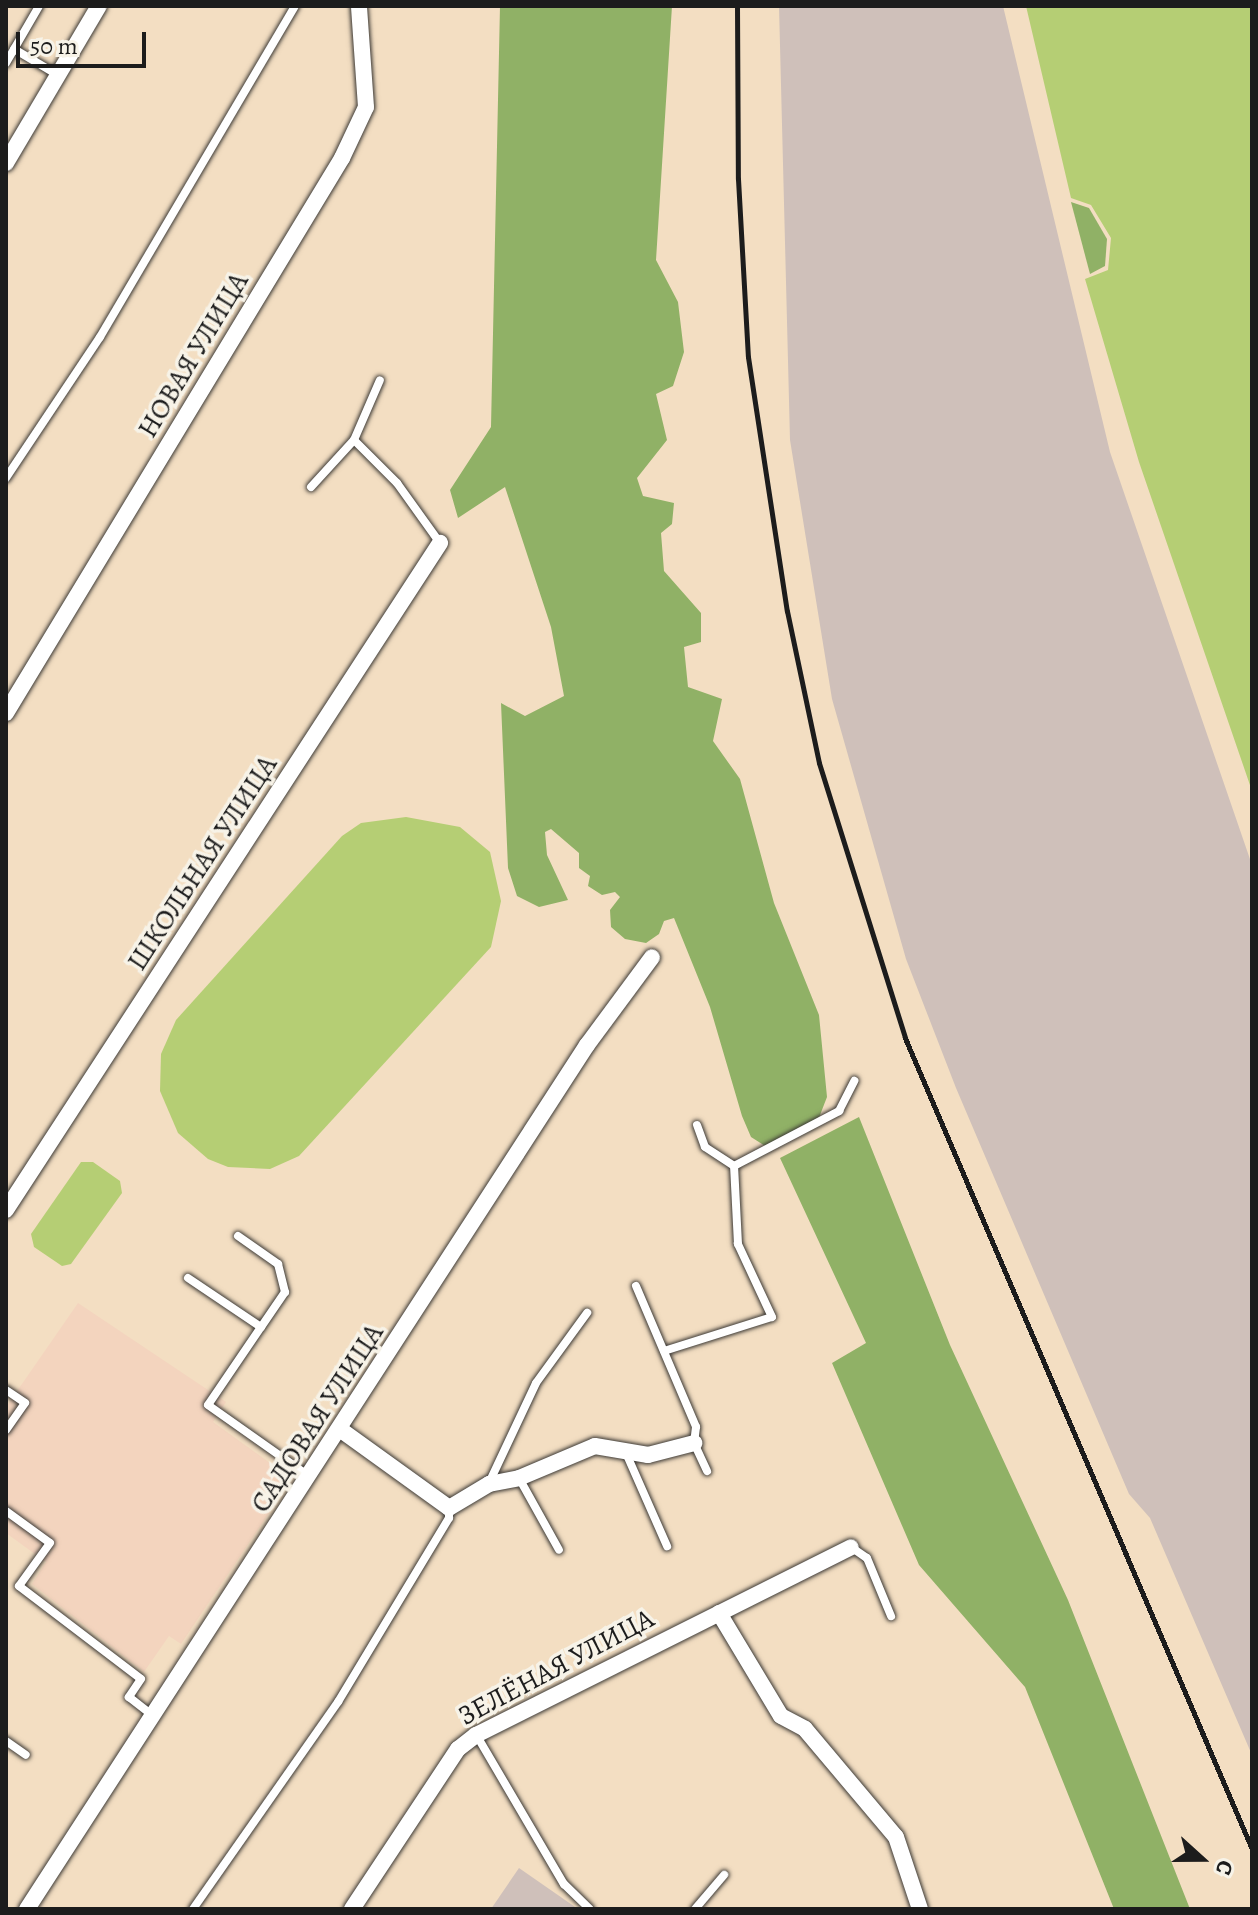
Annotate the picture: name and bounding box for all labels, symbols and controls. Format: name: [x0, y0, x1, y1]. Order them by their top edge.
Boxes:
scale bar: [20, 16, 150, 66]
text: 50 m: [30, 30, 78, 62]
street label: НОВАЯ УЛИЦА: [130, 266, 256, 444]
street label: ШКОЛЬНАЯ УЛИЦА: [120, 749, 284, 977]
street label: САДОВАЯ УЛИЦА: [244, 1317, 390, 1519]
street label: ЗЕЛЁНАЯ УЛИЦА: [452, 1601, 660, 1733]
north arrow: [1162, 1819, 1242, 1899]
text: С: [1208, 1856, 1241, 1879]

